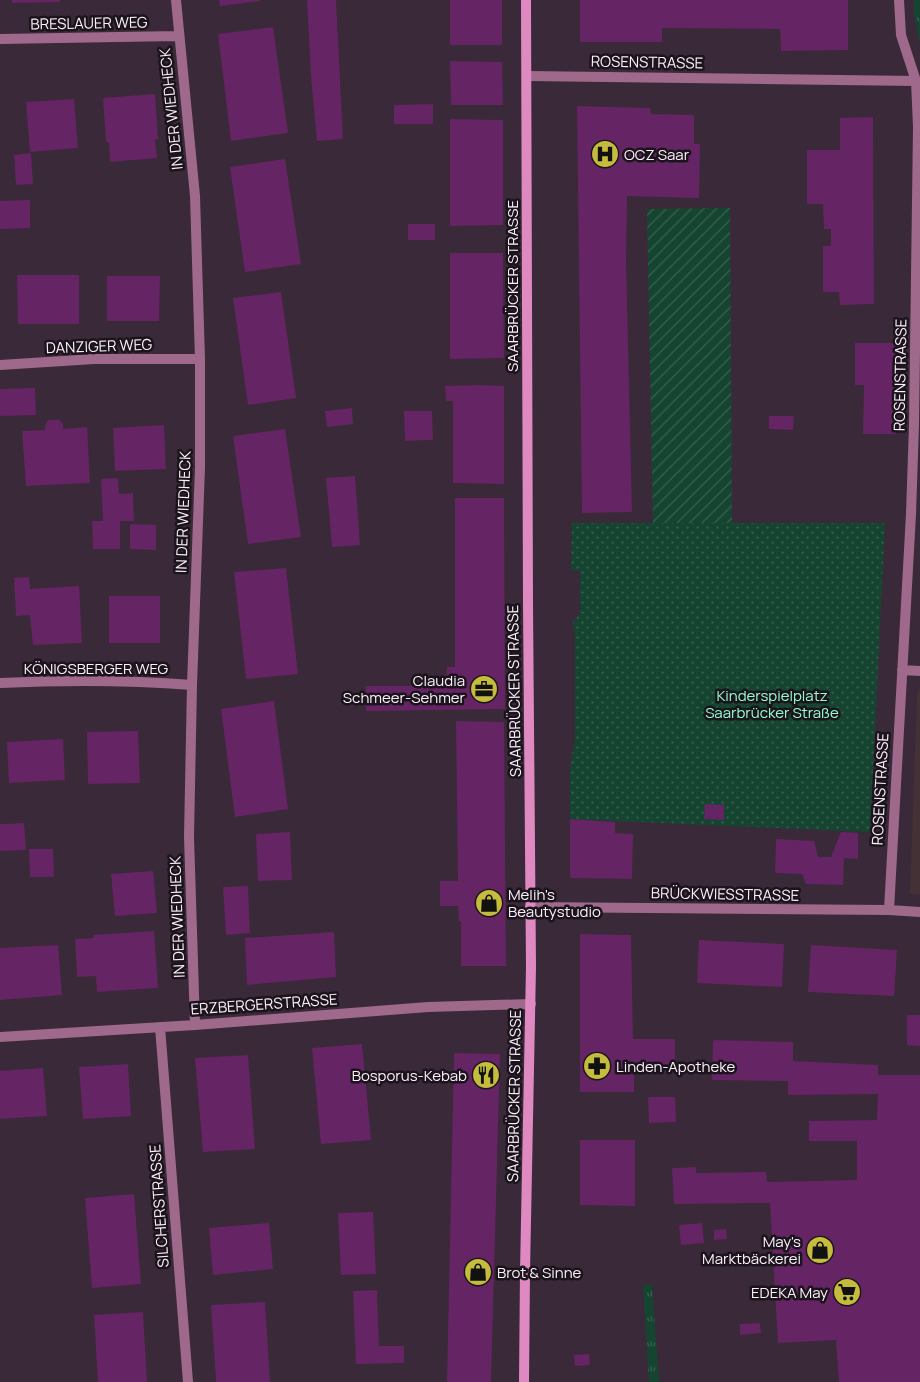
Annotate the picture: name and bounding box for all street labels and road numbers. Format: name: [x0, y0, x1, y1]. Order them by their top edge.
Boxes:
street label: BRESLAUER WEG: [30, 11, 148, 35]
street label: IN DER WIEDHECK: [154, 47, 188, 171]
street label: ROSENSTRASSE: [591, 51, 703, 73]
street label: SAARBRÜCKER STRASSE: [502, 200, 523, 372]
street label: ROSENSTRASSE: [889, 319, 911, 431]
street label: DANZIGER WEG: [45, 334, 153, 358]
street label: IN DER WIEDHECK: [170, 451, 196, 573]
street label: SAARBRÜCKER STRASSE: [502, 605, 526, 777]
street label: KÖNIGSBERGER WEG: [24, 658, 169, 679]
street label: ROSENSTRASSE: [867, 732, 893, 846]
street label: IN DER WIEDHECK: [164, 856, 190, 978]
street label: BRÜCKWIESSTRASSE: [651, 882, 799, 906]
street label: ERZBERGERSTRASSE: [190, 988, 338, 1020]
street label: SAARBRÜCKER STRASSE: [502, 1010, 526, 1182]
street label: SILCHERSTRASSE: [144, 1144, 174, 1268]

